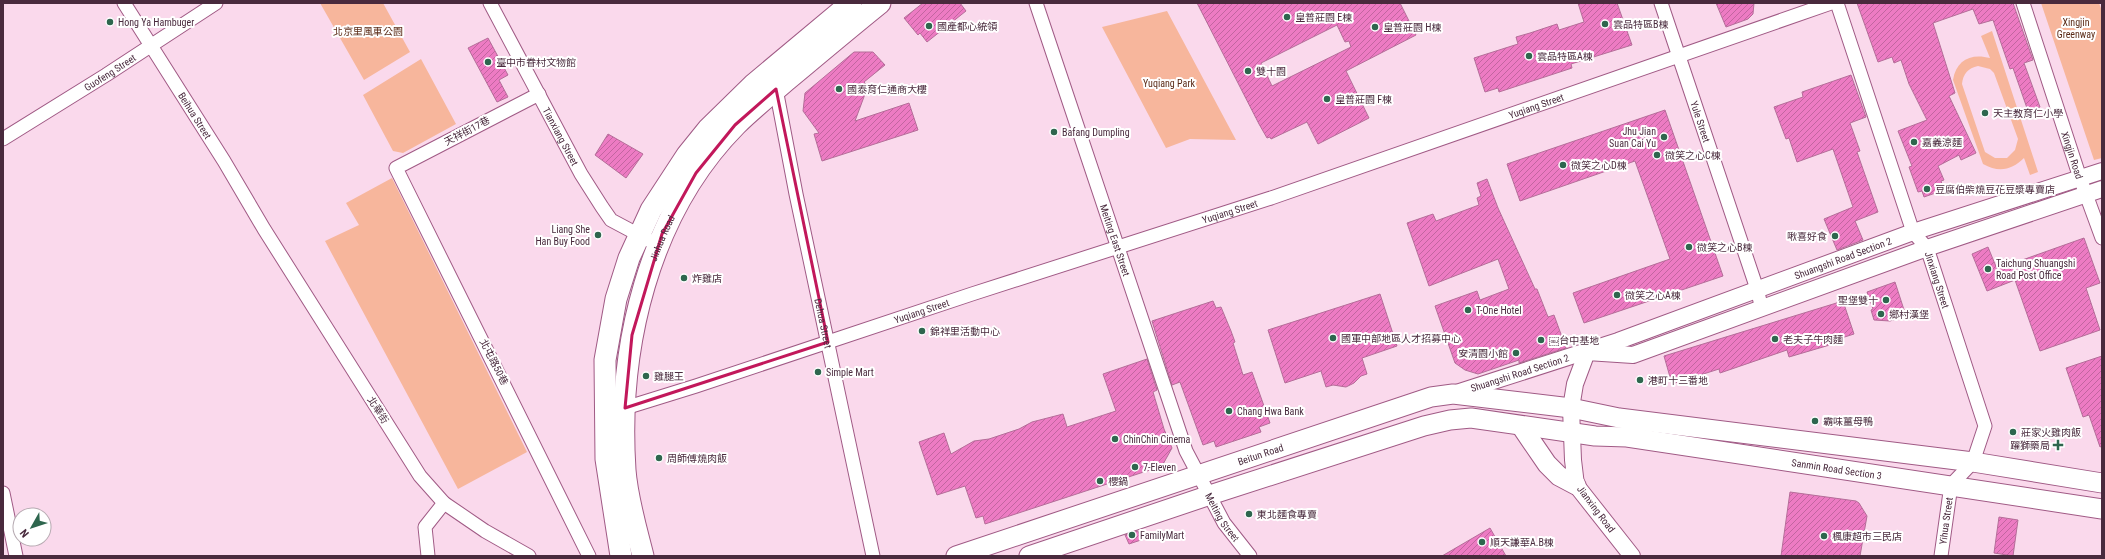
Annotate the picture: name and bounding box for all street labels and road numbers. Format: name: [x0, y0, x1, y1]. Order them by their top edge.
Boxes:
street label: Guofeng Street: [82, 52, 138, 93]
street label: Beihua Street: [176, 90, 214, 141]
street label: Yuqiang Street: [1507, 91, 1565, 120]
street label: Yule Street: [1689, 100, 1713, 144]
street label: Tianxiang Street: [541, 105, 581, 167]
street label: 天祥街17巷: [442, 114, 492, 148]
street label: Xingjin Road: [2060, 130, 2085, 180]
street label: Yuqiang Street: [1201, 197, 1259, 225]
street label: Meiting East Street: [1098, 203, 1133, 277]
street label: Jinhua Road: [647, 213, 677, 263]
street label: Shuangshi Road Section 2: [1793, 235, 1893, 281]
street label: Jinxiang Street: [1923, 250, 1952, 310]
street label: Dehua Street: [813, 297, 834, 349]
street label: Yuqiang Street: [892, 297, 951, 325]
street label: 北屯路50巷: [478, 337, 510, 387]
street label: Shuangshi Road Section 2: [1469, 352, 1570, 394]
street label: 北華街: [365, 394, 391, 426]
street label: Beitun Road: [1236, 441, 1285, 467]
street label: Sanmin Road Section 3: [1791, 457, 1883, 481]
street label: Jianxing Road: [1575, 483, 1617, 535]
street label: Meiting Street: [1203, 491, 1242, 544]
street label: Yihua Street: [1937, 497, 1955, 545]

